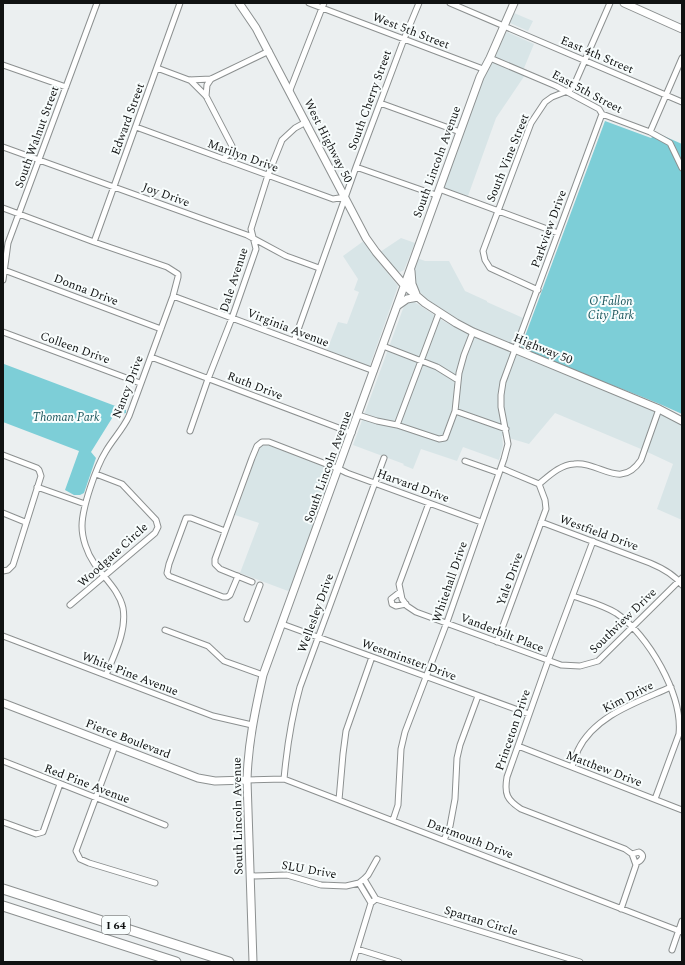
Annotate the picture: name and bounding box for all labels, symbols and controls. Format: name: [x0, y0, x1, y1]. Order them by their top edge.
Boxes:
street label: West 5th Street: [370, 8, 452, 54]
street label: East 4th Street: [558, 31, 636, 79]
street label: South Cherry Street: [343, 47, 397, 153]
street label: East 5th Street: [548, 65, 626, 119]
street label: Edward Street: [106, 80, 150, 158]
street label: South Walnut Street: [10, 83, 64, 191]
street label: West Highway 50: [299, 96, 357, 186]
street label: South Lincoln Avenue: [408, 103, 466, 221]
street label: South Vine Street: [482, 111, 534, 205]
street label: Marilyn Drive: [205, 134, 281, 178]
street label: Joy Drive: [140, 178, 192, 212]
street label: Parkview Drive: [526, 187, 572, 271]
street label: Dale Avenue: [215, 245, 253, 315]
street label: Donna Drive: [51, 269, 121, 311]
park label: O'Fallon City Park: [588, 292, 635, 325]
street label: Virginia Avenue: [244, 304, 332, 353]
street label: Colleen Drive: [37, 327, 113, 370]
street label: Highway 50: [511, 329, 575, 369]
street label: Nancy Drive: [107, 353, 149, 421]
street label: Ruth Drive: [224, 367, 286, 405]
park label: Thoman Park: [32, 408, 100, 427]
street label: South Lincoln Avenue: [299, 408, 357, 526]
street label: Harvard Drive: [374, 464, 452, 508]
street label: Westfield Drive: [557, 510, 641, 556]
street label: Woodgate Circle: [74, 518, 153, 592]
street label: Whitehall Drive: [427, 539, 473, 625]
street label: Yale Drive: [492, 550, 528, 608]
street label: Wellesley Drive: [293, 571, 339, 655]
street label: Southview Drive: [585, 584, 661, 658]
street label: Vanderbilt Place: [457, 608, 547, 658]
street label: Westminster Drive: [359, 634, 459, 686]
street label: White Pine Avenue: [79, 647, 181, 701]
street label: Kim Drive: [599, 676, 657, 718]
street label: Princeton Drive: [490, 687, 536, 773]
street label: Pierce Boulevard: [82, 714, 174, 764]
street label: Matthew Drive: [563, 746, 645, 792]
street label: South Lincoln Avenue: [227, 757, 249, 875]
street label: Red Pine Avenue: [41, 759, 133, 809]
street label: Dartmouth Drive: [424, 814, 516, 864]
street label: SLU Drive: [280, 856, 338, 884]
street label: Spartan Circle: [442, 901, 520, 941]
road number: I 64: [102, 916, 130, 934]

